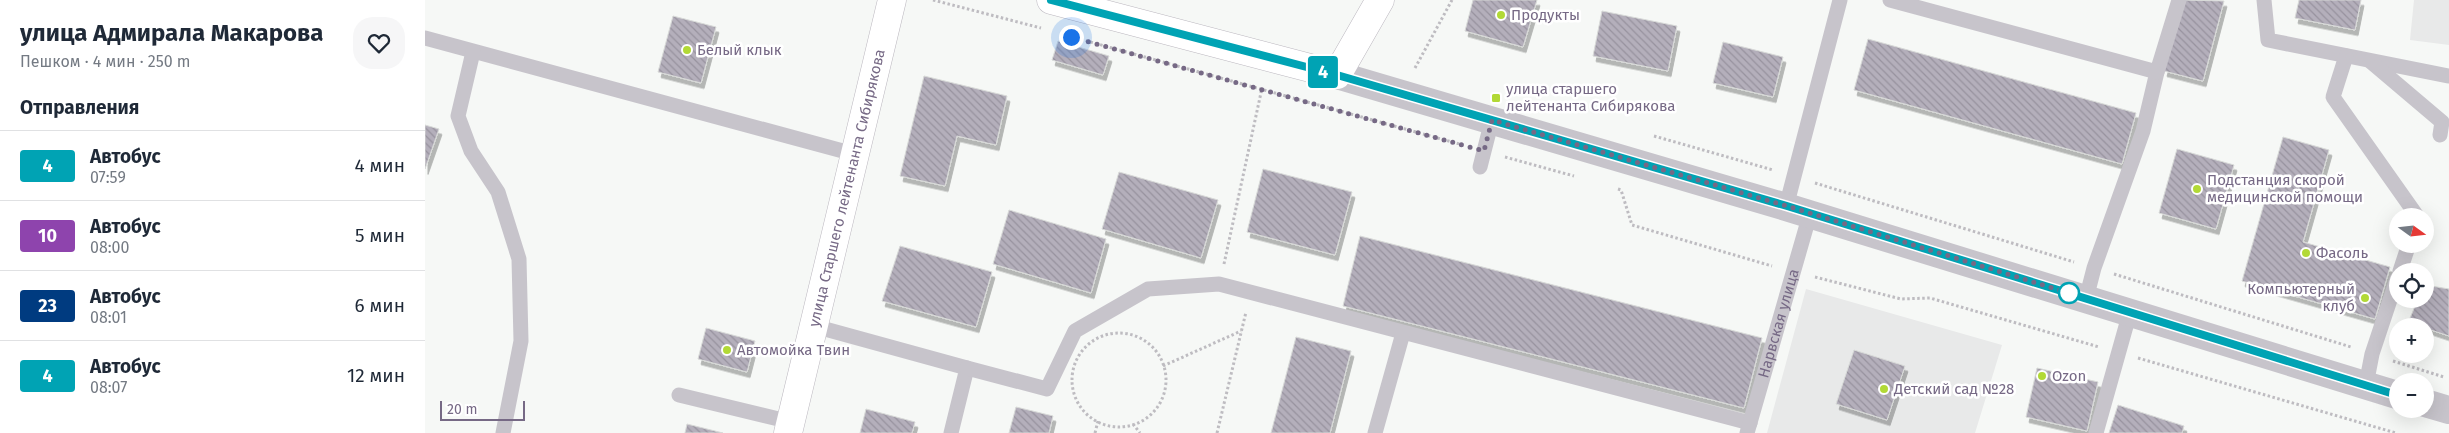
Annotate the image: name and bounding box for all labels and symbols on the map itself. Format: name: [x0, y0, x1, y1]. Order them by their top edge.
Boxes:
place label: Продукты: [1511, 6, 1580, 24]
marker: Продукты: [1495, 9, 1507, 21]
your location: [1059, 25, 1084, 50]
place label: Белый клык: [697, 41, 782, 59]
marker: Белый клык: [681, 44, 693, 56]
street label: улица Старшего лейтенанта Сибирякова: [805, 47, 889, 329]
line badge: 4: [1307, 56, 1339, 88]
place label: улица старшего лейтенанта Сибирякова: [1506, 80, 1675, 115]
marker: улица старшего лейтенанта Сибирякова: [1490, 92, 1502, 104]
place label: Подстанция скорой медицинской помощи: [2207, 171, 2363, 206]
marker: Подстанция скорой медицинской помощи: [2191, 183, 2203, 195]
north arrow: [2389, 208, 2434, 252]
place label: Фасоль: [2316, 244, 2368, 262]
marker: Фасоль: [2300, 247, 2312, 259]
street label: Нарвская улица: [1754, 267, 1803, 380]
place label: Компьютерный клуб: [2247, 280, 2355, 315]
unlabelled marker: [2058, 282, 2080, 304]
marker: Компьютерный клуб: [2359, 292, 2371, 304]
place label: Автомойка Твин: [737, 341, 850, 359]
marker: Автомойка Твин: [721, 344, 733, 356]
place label: Ozon: [2052, 367, 2086, 385]
marker: Ozon: [2036, 370, 2048, 382]
place label: Детский сад №28: [1893, 380, 2014, 398]
marker: Детский сад №28: [1878, 383, 1890, 395]
scale bar: [440, 398, 525, 421]

